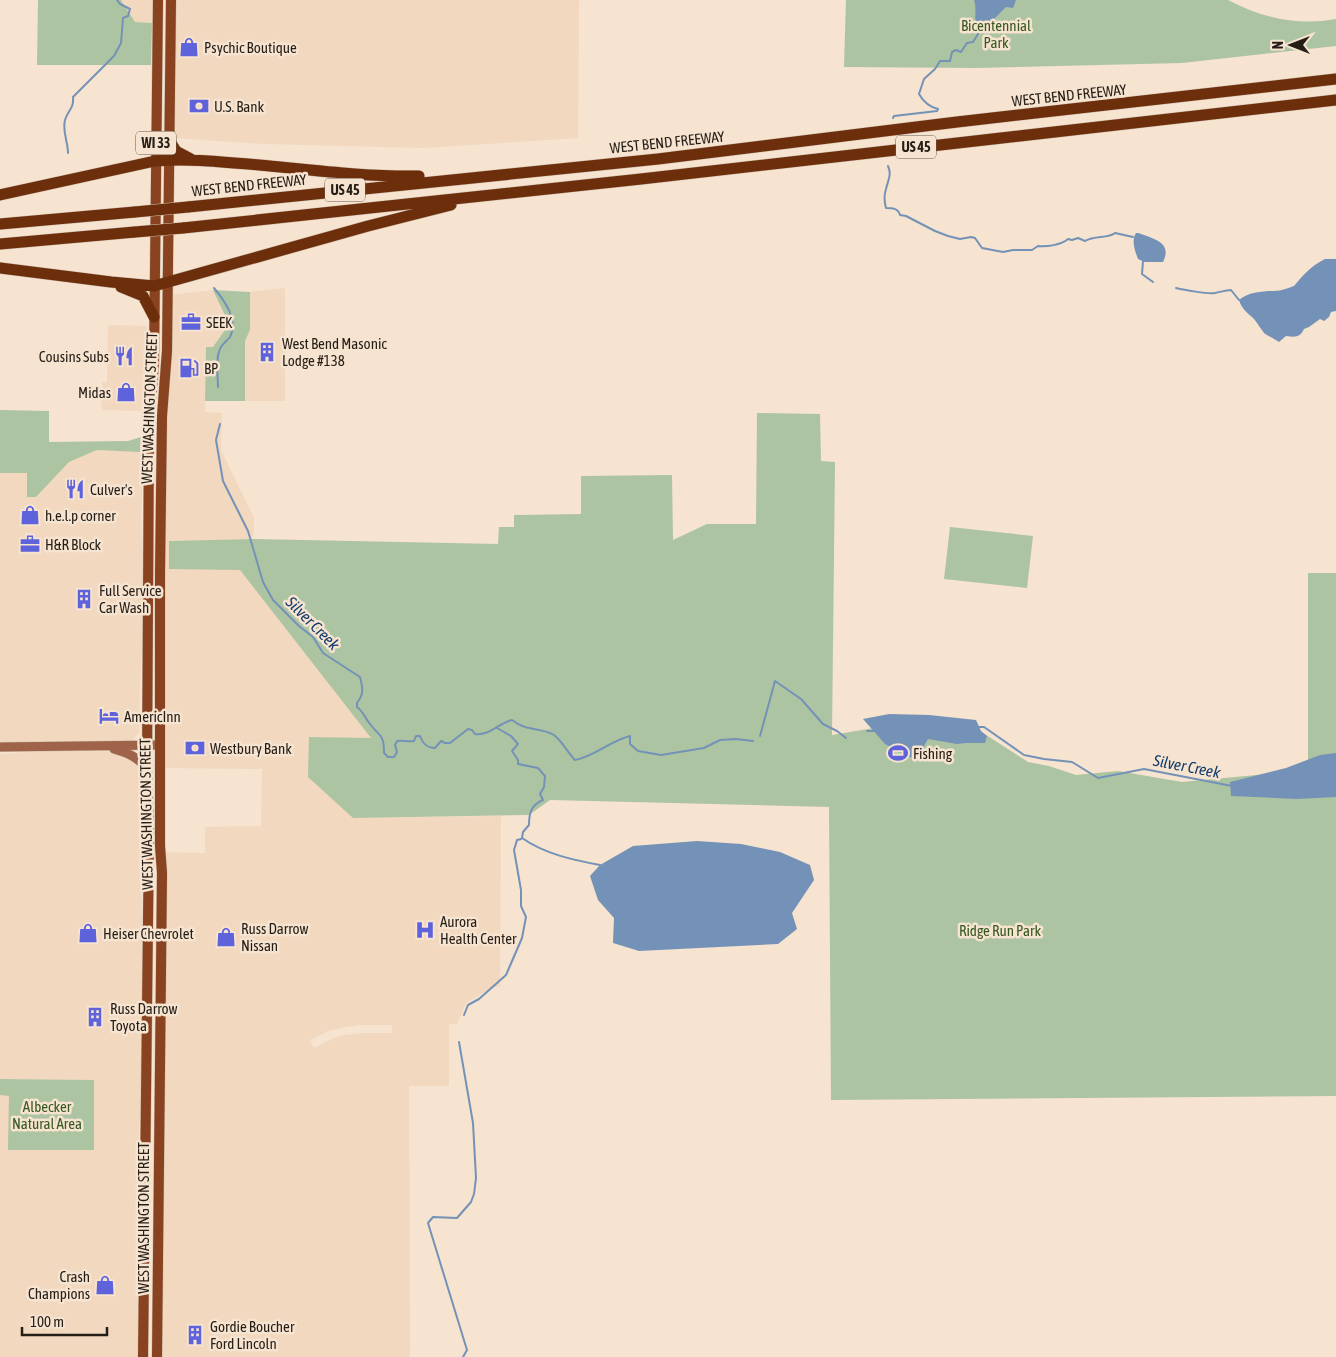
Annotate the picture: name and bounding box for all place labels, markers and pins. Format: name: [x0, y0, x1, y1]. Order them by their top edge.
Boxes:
shop icon: Psychic Boutique: [178, 36, 200, 58]
place label: Psychic Boutique: [204, 39, 297, 56]
bank icon: U.S. Bank: [188, 95, 210, 117]
place label: U.S. Bank: [214, 98, 265, 115]
office icon: SEEK: [180, 311, 202, 333]
place label: SEEK: [206, 314, 233, 331]
place label: West Bend Masonic Lodge #138: [282, 335, 387, 369]
building icon: West Bend Masonic Lodge #138: [256, 341, 278, 363]
restaurant icon: Cousins Subs: [113, 345, 135, 367]
place label: Cousins Subs: [39, 348, 109, 365]
fuel station icon: BP: [178, 357, 200, 379]
place label: BP: [204, 360, 218, 377]
shop icon: Midas: [115, 381, 137, 403]
place label: Midas: [78, 384, 111, 401]
restaurant icon: Culver's: [64, 478, 86, 500]
place label: Culver's: [90, 481, 133, 498]
shop icon: h.e.l.p corner: [19, 504, 41, 526]
place label: h.e.l.p corner: [45, 507, 116, 524]
office icon: H&R Block: [19, 533, 41, 555]
place label: H&R Block: [45, 536, 102, 553]
place label: Full Service Car Wash: [99, 582, 162, 616]
building icon: Full Service Car Wash: [73, 588, 95, 610]
hotel icon: AmericInn: [98, 705, 120, 727]
place label: AmericInn: [124, 708, 181, 725]
bank icon: Westbury Bank: [184, 737, 206, 759]
place label: Westbury Bank: [210, 740, 292, 757]
sports icon: Fishing: [887, 742, 909, 764]
place label: Fishing: [913, 745, 953, 762]
place label: Aurora Health Center: [440, 913, 517, 947]
hospital icon: Aurora Health Center: [414, 919, 436, 941]
place label: Russ Darrow Nissan: [241, 920, 309, 954]
shop icon: Heiser Chevrolet: [77, 922, 99, 944]
place label: Heiser Chevrolet: [103, 925, 194, 942]
shop icon: Russ Darrow Nissan: [215, 926, 237, 948]
place label: Russ Darrow Toyota: [110, 1000, 178, 1034]
building icon: Russ Darrow Toyota: [84, 1006, 106, 1028]
place label: Crash Champions: [28, 1268, 90, 1302]
shop icon: Crash Champions: [94, 1274, 116, 1296]
place label: Gordie Boucher Ford Lincoln: [210, 1318, 295, 1352]
building icon: Gordie Boucher Ford Lincoln: [184, 1324, 206, 1346]

